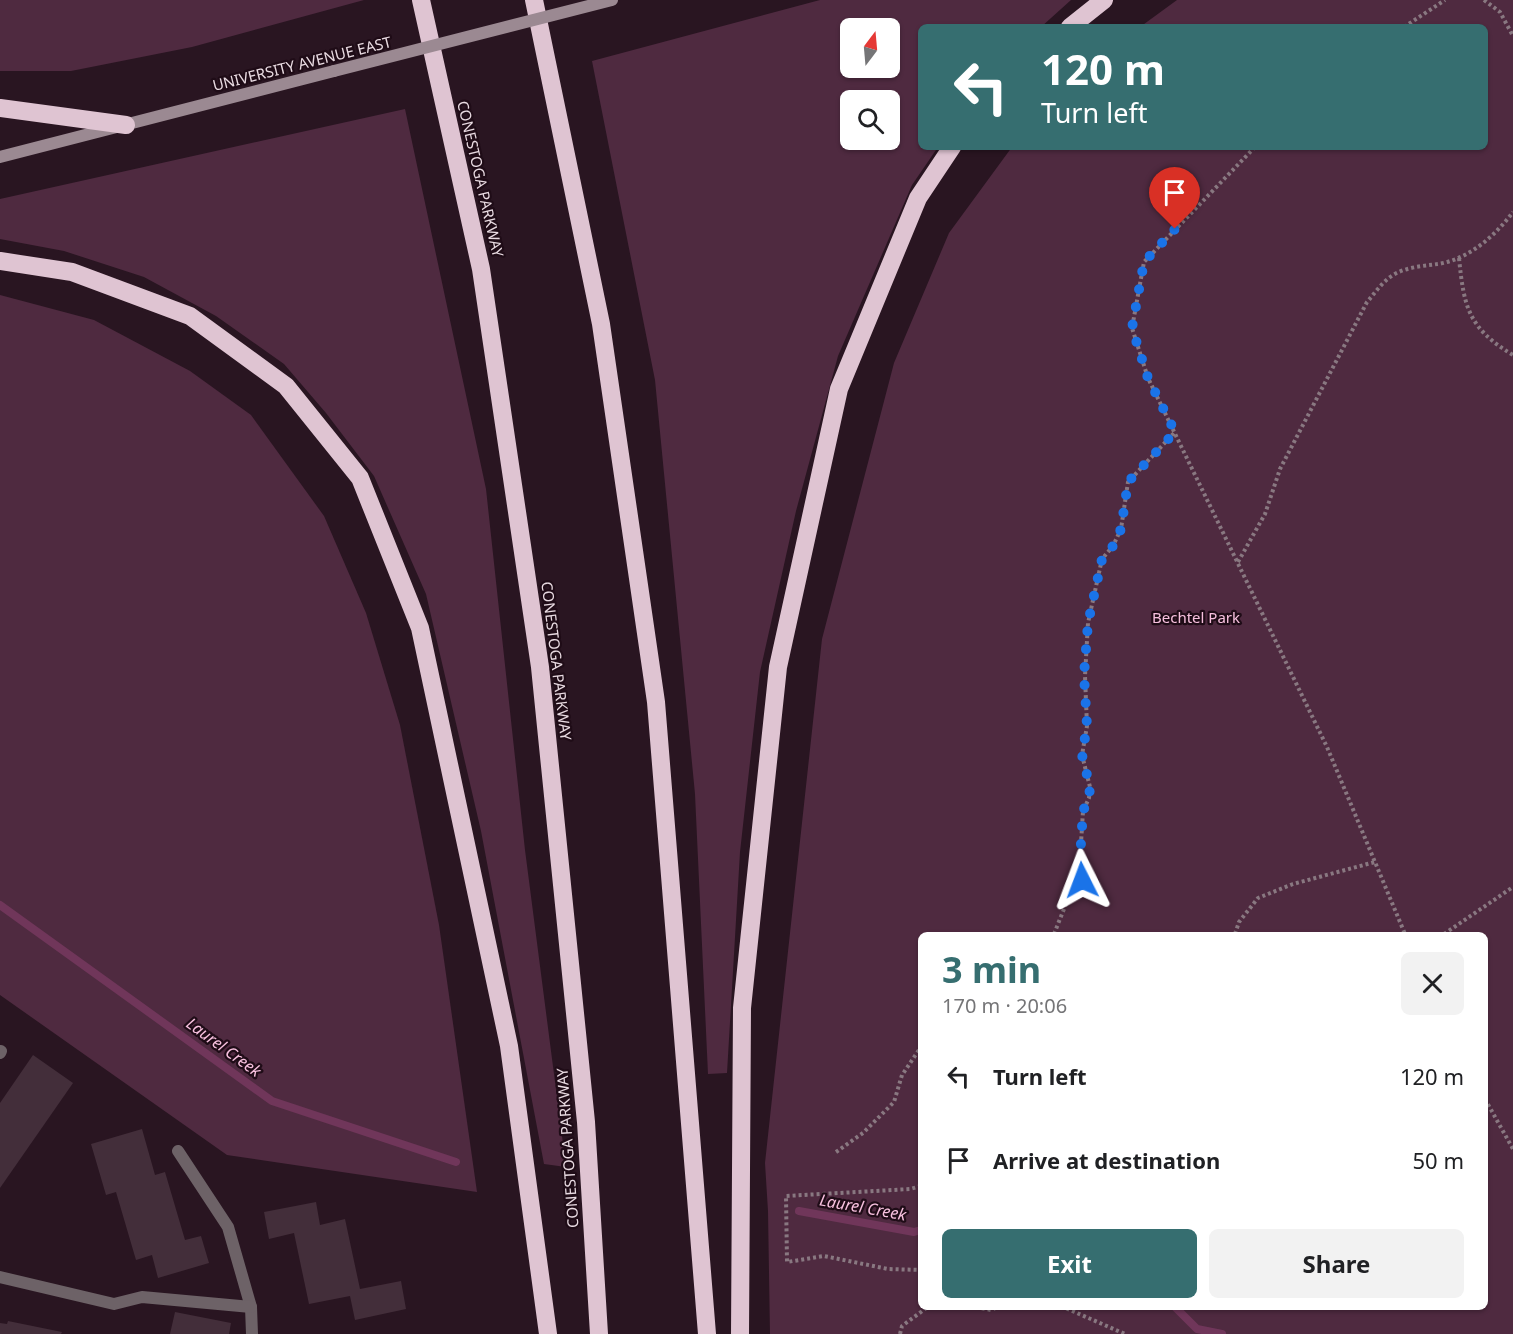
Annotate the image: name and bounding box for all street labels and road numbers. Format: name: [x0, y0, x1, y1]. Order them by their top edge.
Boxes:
street label: UNIVERSITY AVENUE EAST: [210, 31, 394, 95]
street label: CONESTOGA PARKWAY: [453, 99, 509, 260]
street label: CONESTOGA PARKWAY: [537, 580, 577, 742]
street label: CONESTOGA PARKWAY: [551, 1067, 583, 1229]

